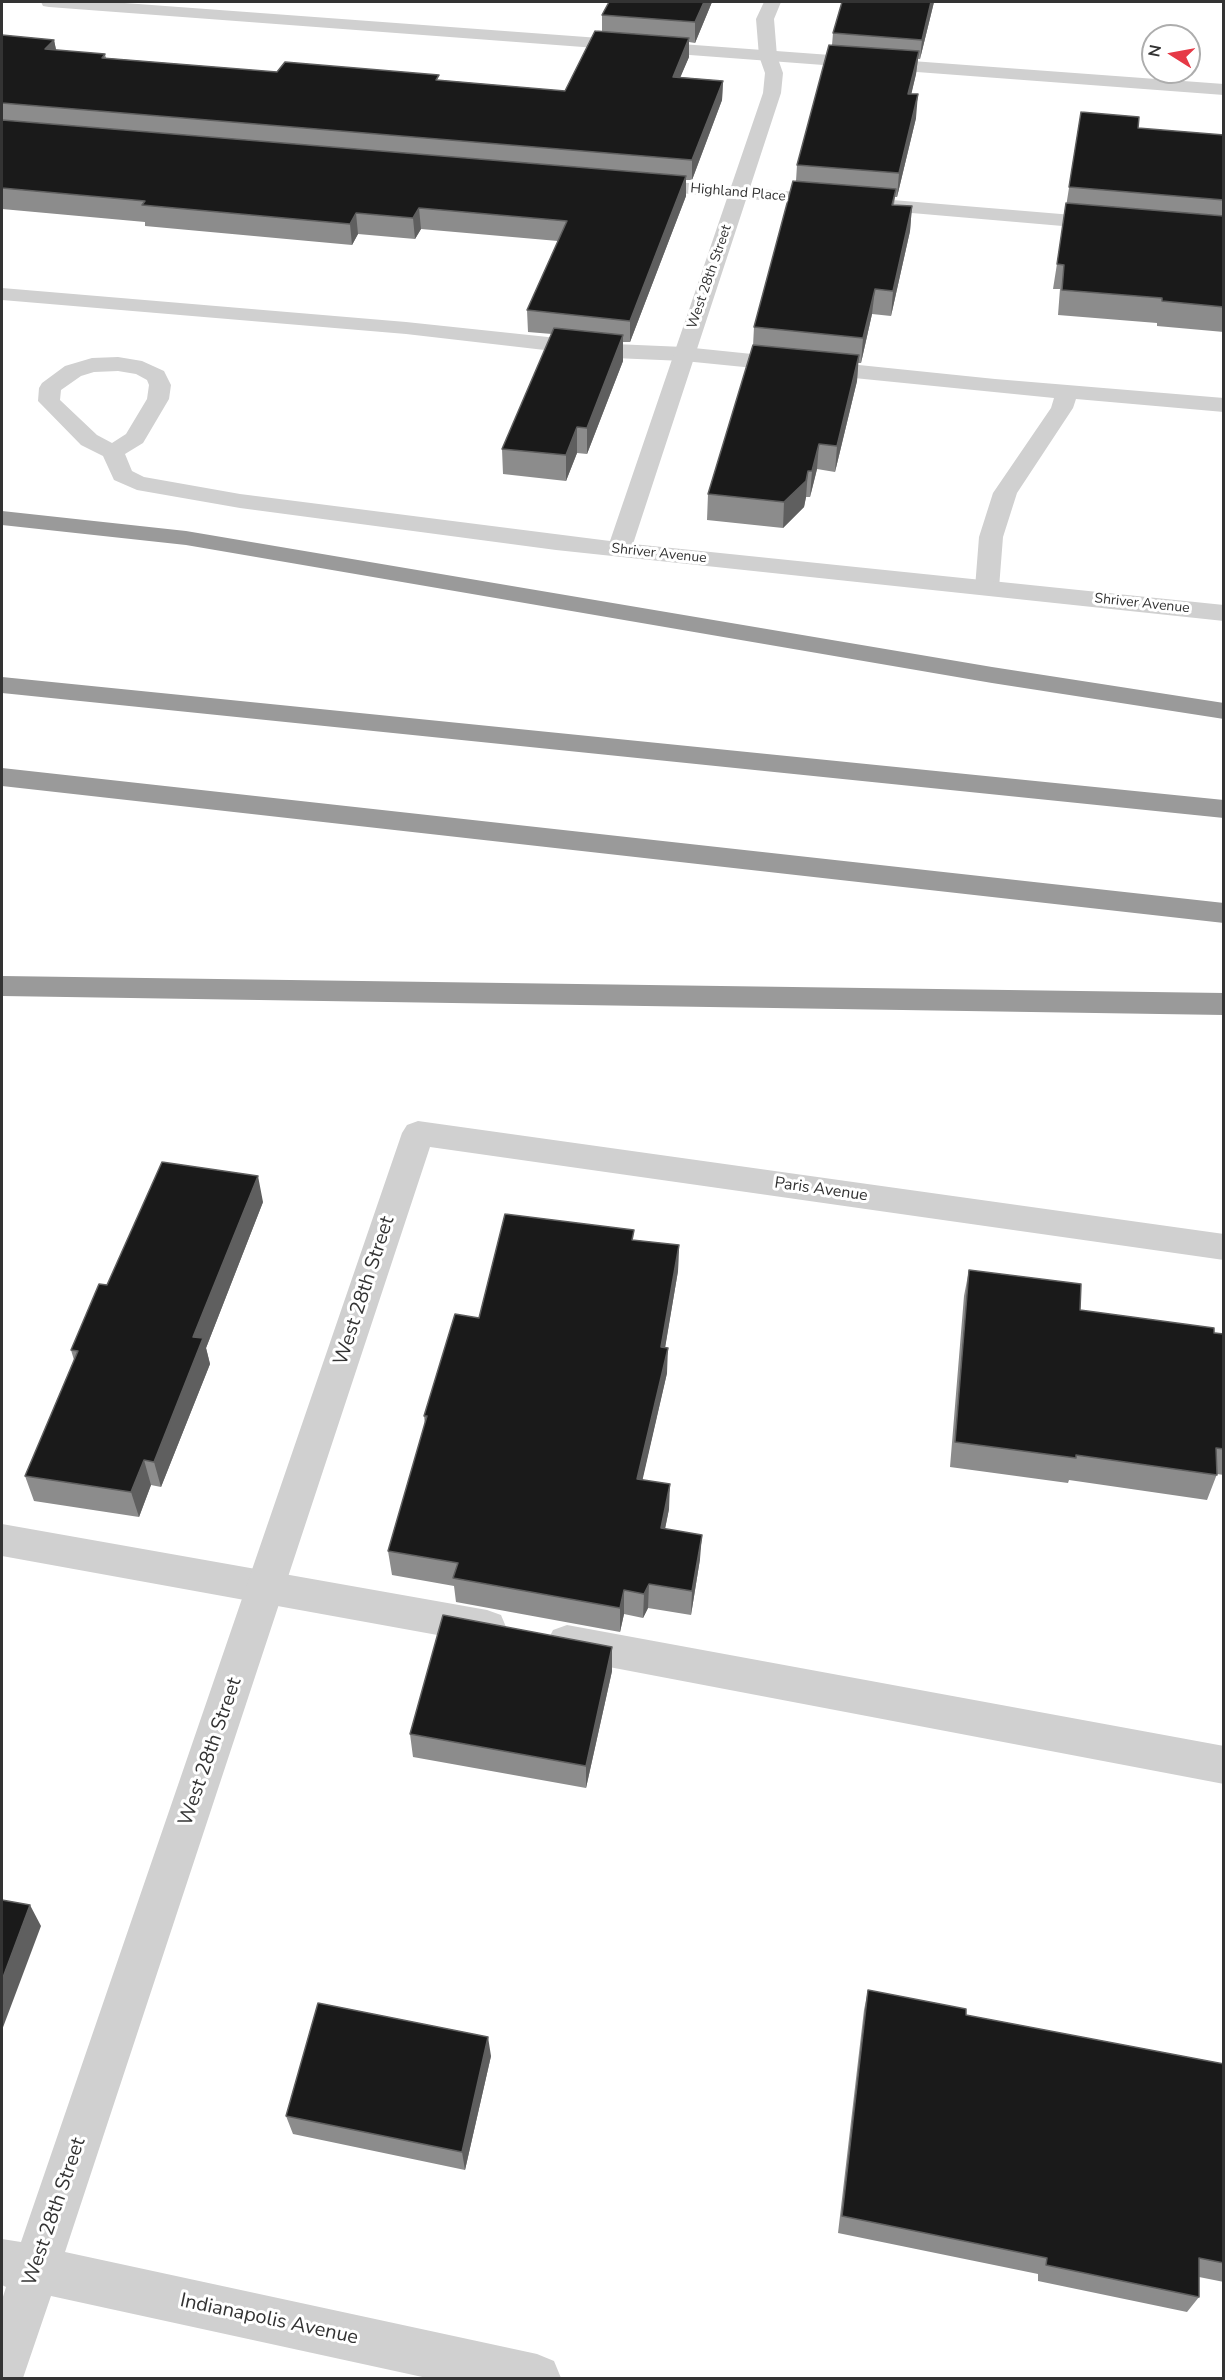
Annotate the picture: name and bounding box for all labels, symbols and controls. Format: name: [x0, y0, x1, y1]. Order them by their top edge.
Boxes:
north arrow: [1141, 24, 1201, 84]
text: N: [1143, 43, 1167, 59]
street label: Highland Place: [690, 180, 786, 206]
street label: West 28th Street: [684, 223, 736, 331]
street label: Shriver Avenue: [611, 541, 707, 567]
street label: Shriver Avenue: [1094, 591, 1190, 617]
street label: Paris Avenue: [773, 1174, 869, 1206]
street label: West 28th Street: [330, 1213, 400, 1369]
street label: West 28th Street: [174, 1675, 248, 1829]
street label: West 28th Street: [18, 2135, 92, 2289]
street label: Indianapolis Avenue: [178, 2289, 360, 2351]

